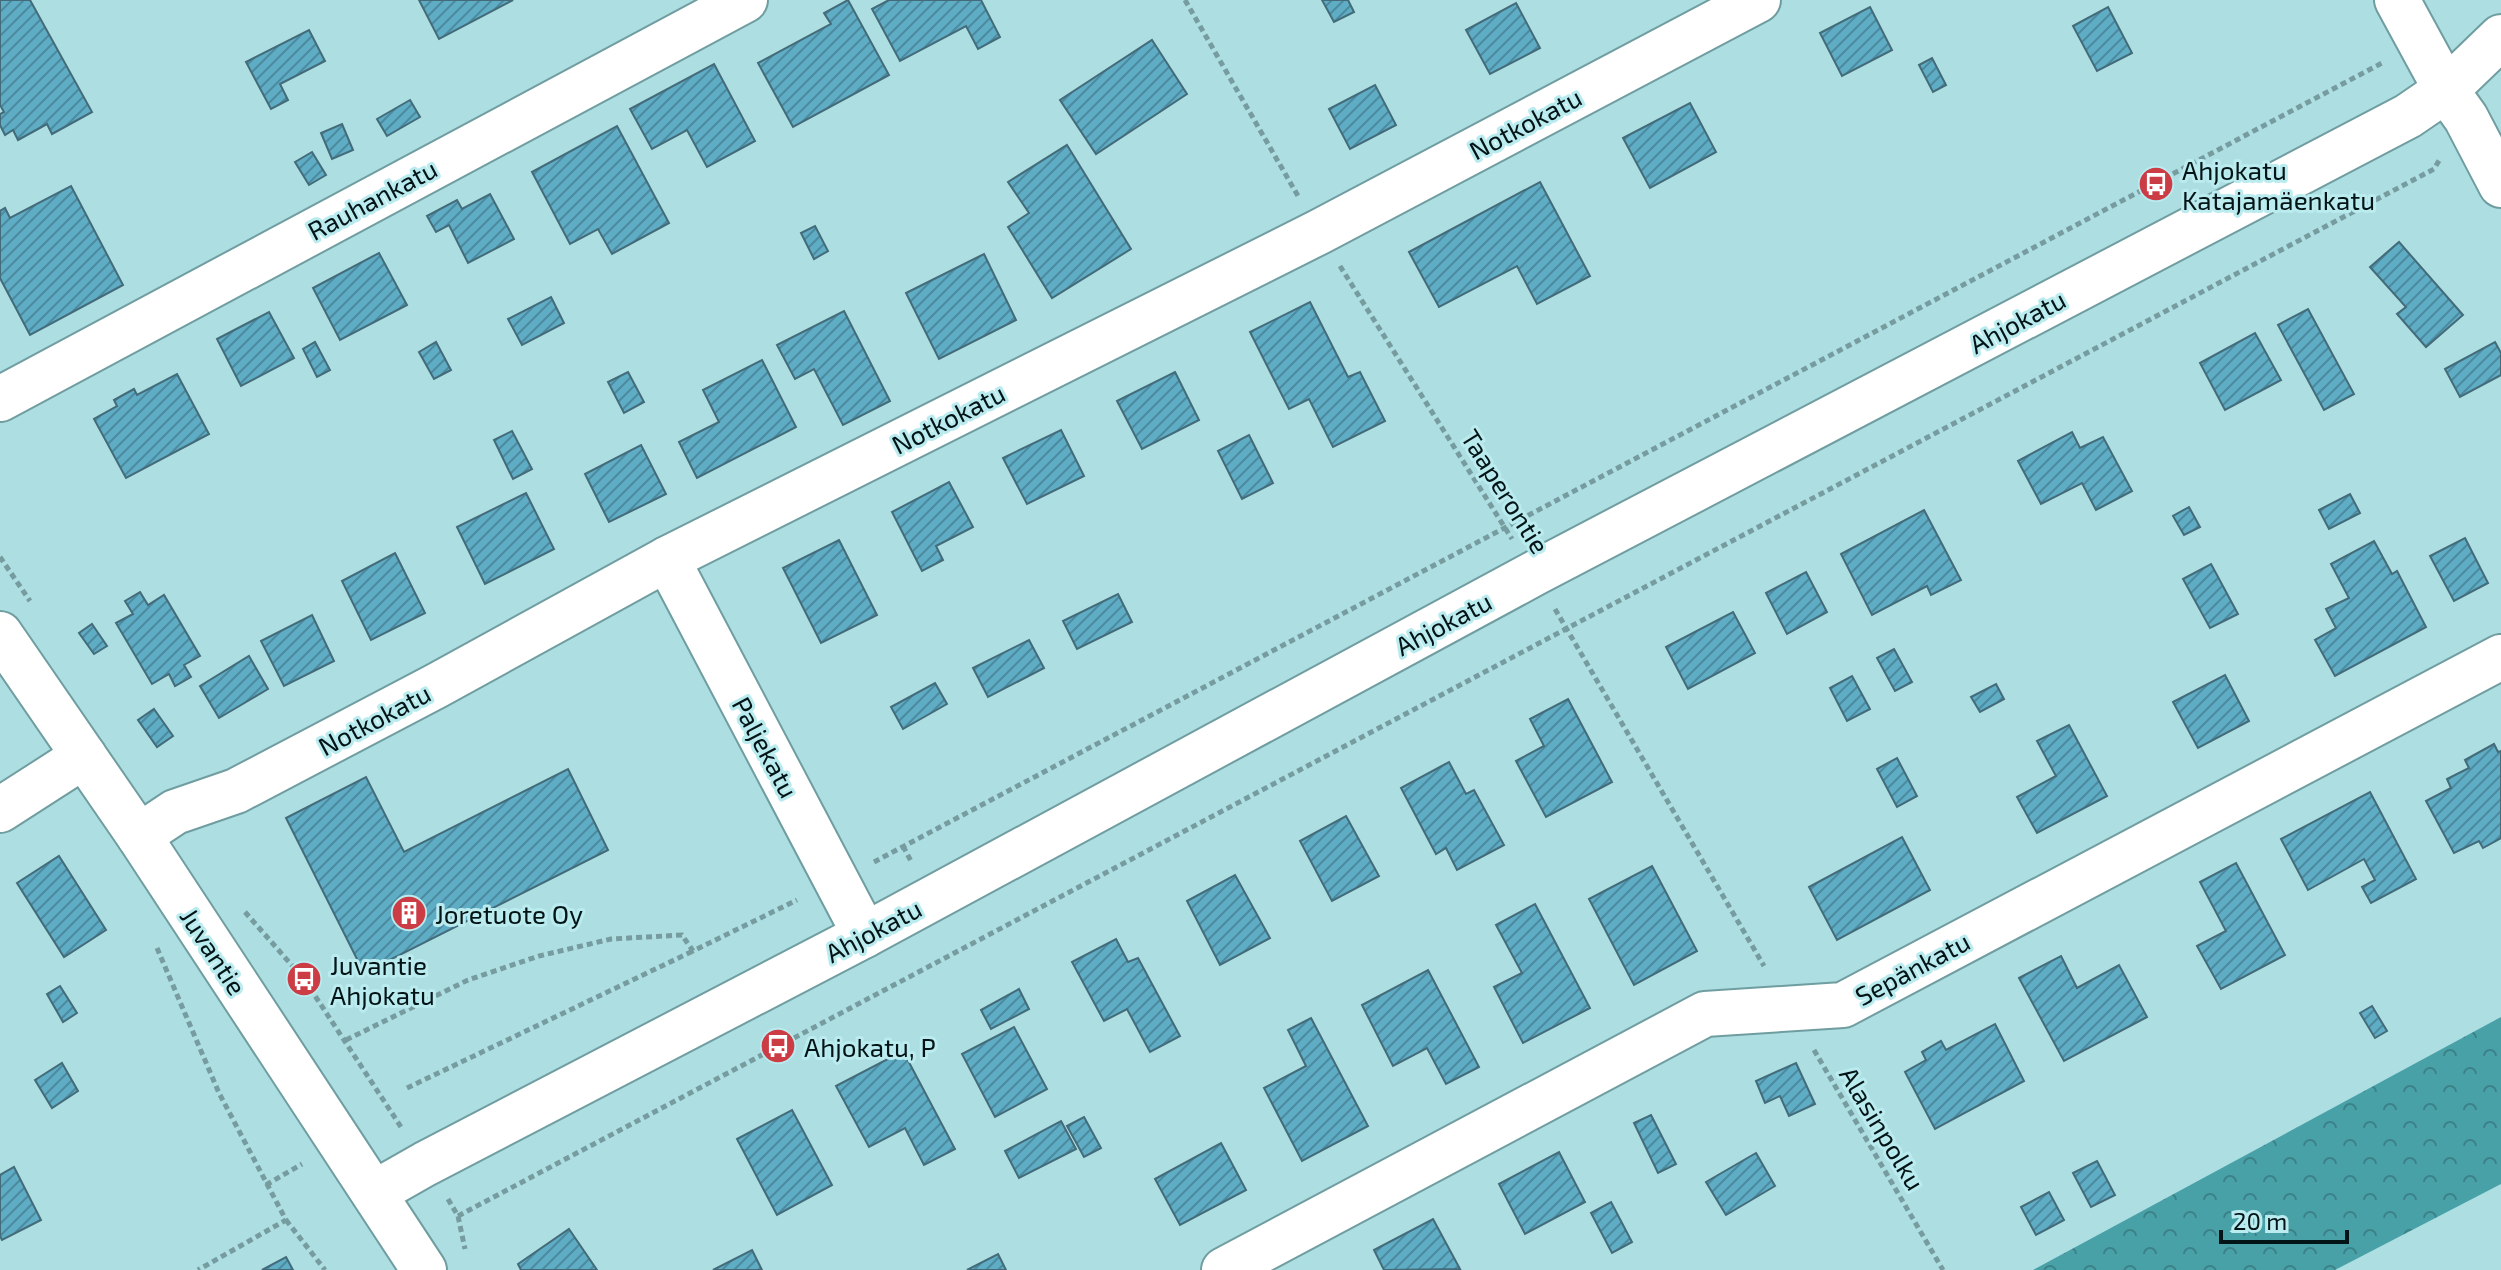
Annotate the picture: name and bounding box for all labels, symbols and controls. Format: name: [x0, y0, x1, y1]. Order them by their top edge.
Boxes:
street label: Notkokatu: [1463, 80, 1587, 166]
street label: Rauhankatu: [302, 152, 442, 246]
place label: Ahjokatu Katajamäenkatu: [2182, 154, 2375, 215]
bus stop icon: Ahjokatu Katajamäenkatu: [2137, 165, 2175, 203]
street label: Ahjokatu: [1963, 283, 2071, 359]
street label: Notkokatu: [886, 376, 1010, 460]
street label: Taaperontie: [1456, 423, 1556, 559]
street label: Ahjokatu: [1389, 585, 1497, 661]
street label: Notkokatu: [312, 676, 436, 762]
street label: Paljekatu: [727, 691, 805, 803]
street label: Ahjokatu: [819, 892, 927, 968]
building icon: Joretuote Oy: [390, 894, 428, 932]
place label: Joretuote Oy: [435, 898, 583, 929]
street label: Juvantie: [175, 902, 253, 1000]
street label: Sepänkatu: [1849, 925, 1975, 1011]
place label: Juvantie Ahjokatu: [330, 949, 435, 1010]
bus stop icon: Juvantie Ahjokatu: [285, 960, 323, 998]
bus stop icon: Ahjokatu, P: [759, 1027, 797, 1065]
place label: Ahjokatu, P: [804, 1031, 936, 1062]
street label: Alasinpolku: [1834, 1061, 1932, 1195]
scale bar: [2221, 1194, 2347, 1244]
text: 20 m: [2233, 1206, 2287, 1235]

